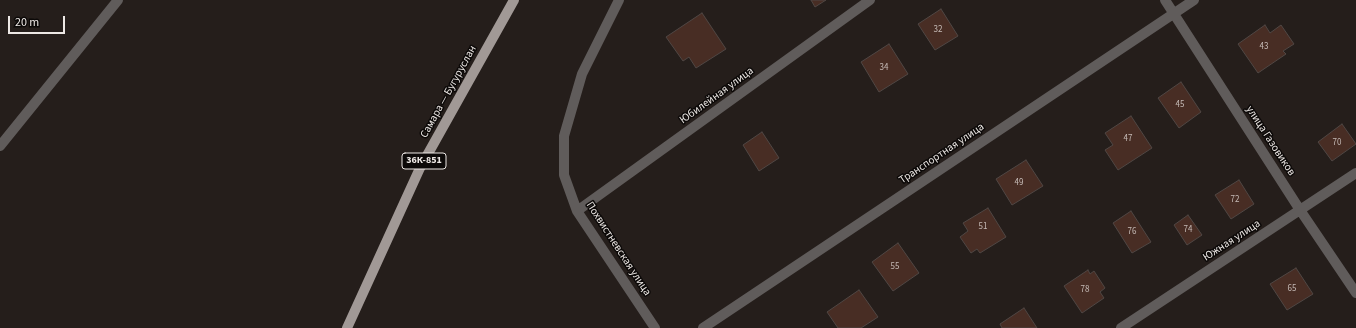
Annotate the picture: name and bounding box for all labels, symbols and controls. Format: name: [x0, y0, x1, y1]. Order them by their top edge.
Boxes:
scale bar: [10, 8, 67, 34]
text: 20 m: [15, 14, 39, 31]
house number: 32: [934, 25, 942, 35]
house number: 43: [1260, 42, 1268, 52]
street label: Самара — Бугуруслан: [418, 43, 480, 141]
house number: 34: [880, 63, 888, 73]
street label: Юбилейная улица: [677, 65, 757, 127]
house number: 45: [1176, 100, 1184, 110]
street label: улица Газовиков: [1243, 104, 1297, 178]
street label: Транспортная улица: [897, 121, 987, 187]
house number: 47: [1124, 134, 1132, 144]
house number: 70: [1333, 138, 1341, 148]
road number: 36К-851: [402, 153, 446, 169]
house number: 49: [1015, 178, 1023, 188]
house number: 72: [1231, 195, 1239, 205]
street label: Похвистневская улица: [583, 200, 653, 298]
street label: Южная улица: [1201, 218, 1263, 264]
house number: 51: [979, 222, 987, 232]
house number: 74: [1184, 225, 1192, 235]
house number: 76: [1128, 227, 1136, 237]
house number: 55: [891, 262, 899, 272]
house number: 65: [1288, 284, 1296, 294]
house number: 78: [1081, 285, 1089, 295]

